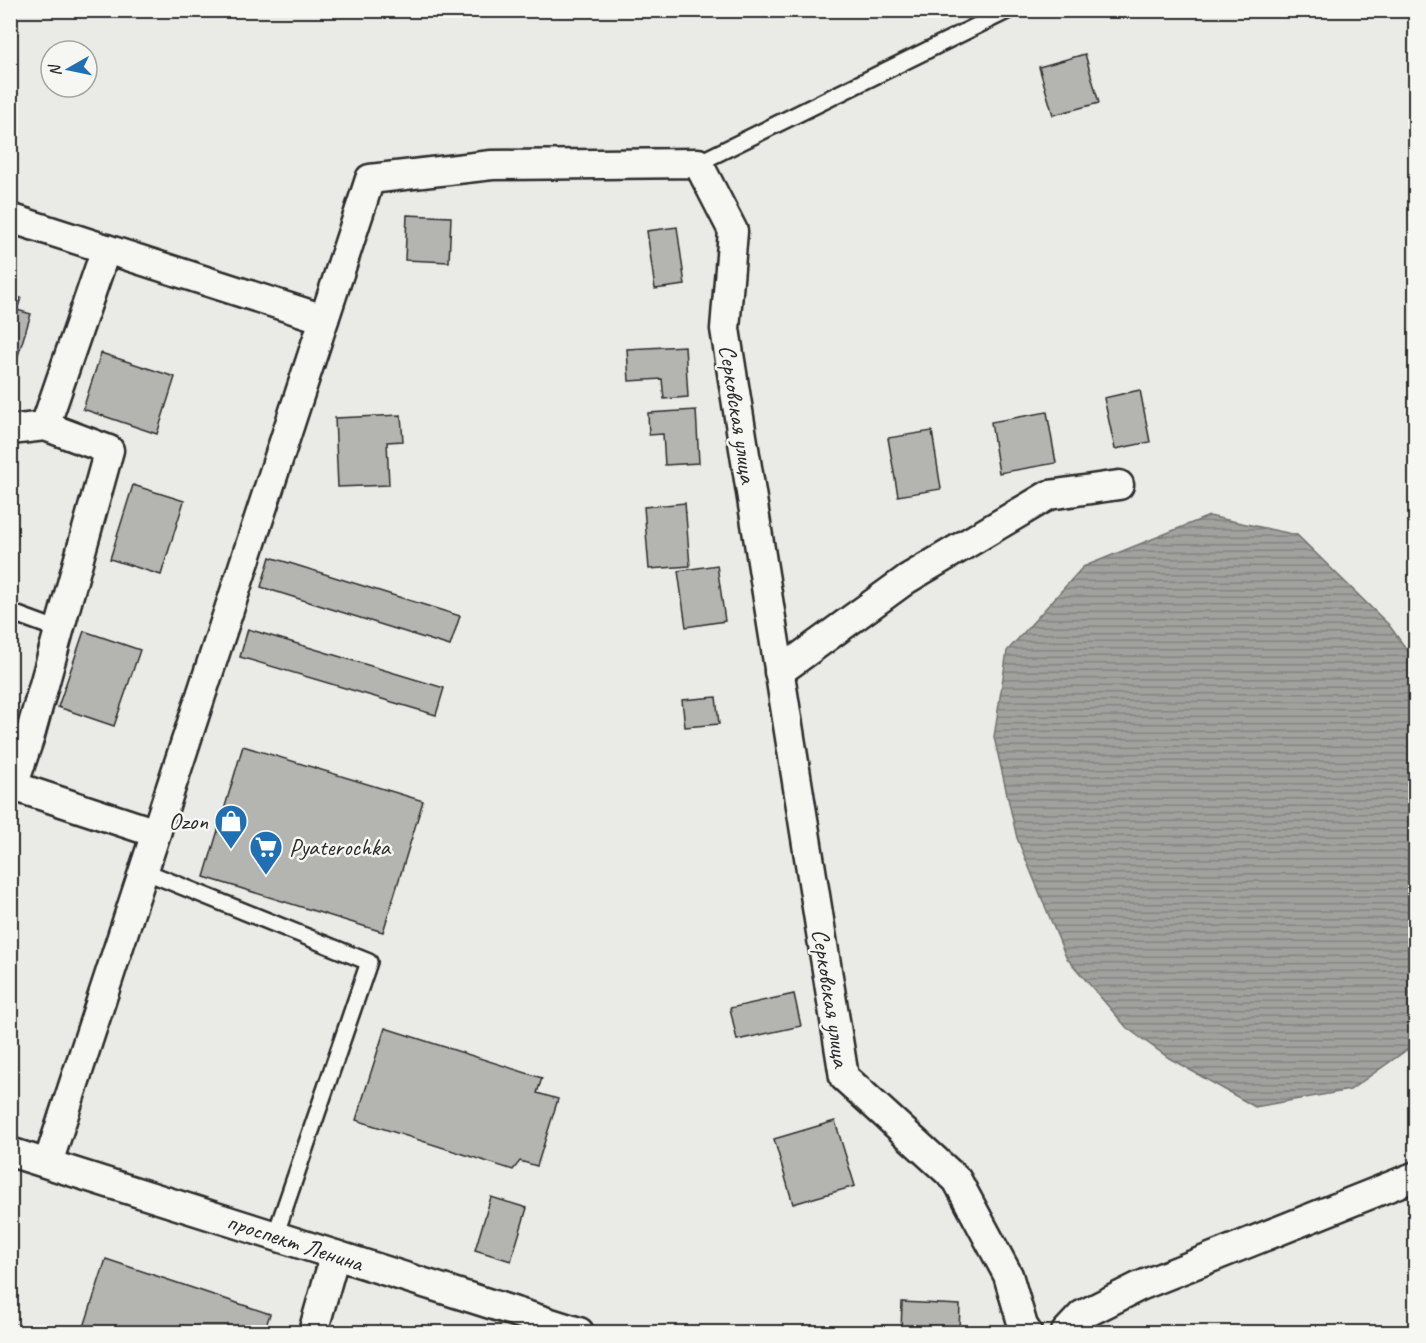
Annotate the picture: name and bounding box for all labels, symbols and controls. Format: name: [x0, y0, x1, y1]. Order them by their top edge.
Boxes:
north arrow: [39, 39, 99, 99]
text: N: [44, 62, 66, 78]
street label: Серковская улица: [712, 343, 764, 487]
shop icon: Ozon: [213, 803, 249, 850]
place label: Ozon: [169, 806, 208, 836]
supermarket icon: Pyaterochka: [248, 829, 284, 876]
place label: Pyaterochka: [289, 832, 392, 862]
street label: Серковская улица: [805, 927, 857, 1071]
street label: проспект Ленина: [223, 1206, 368, 1278]

